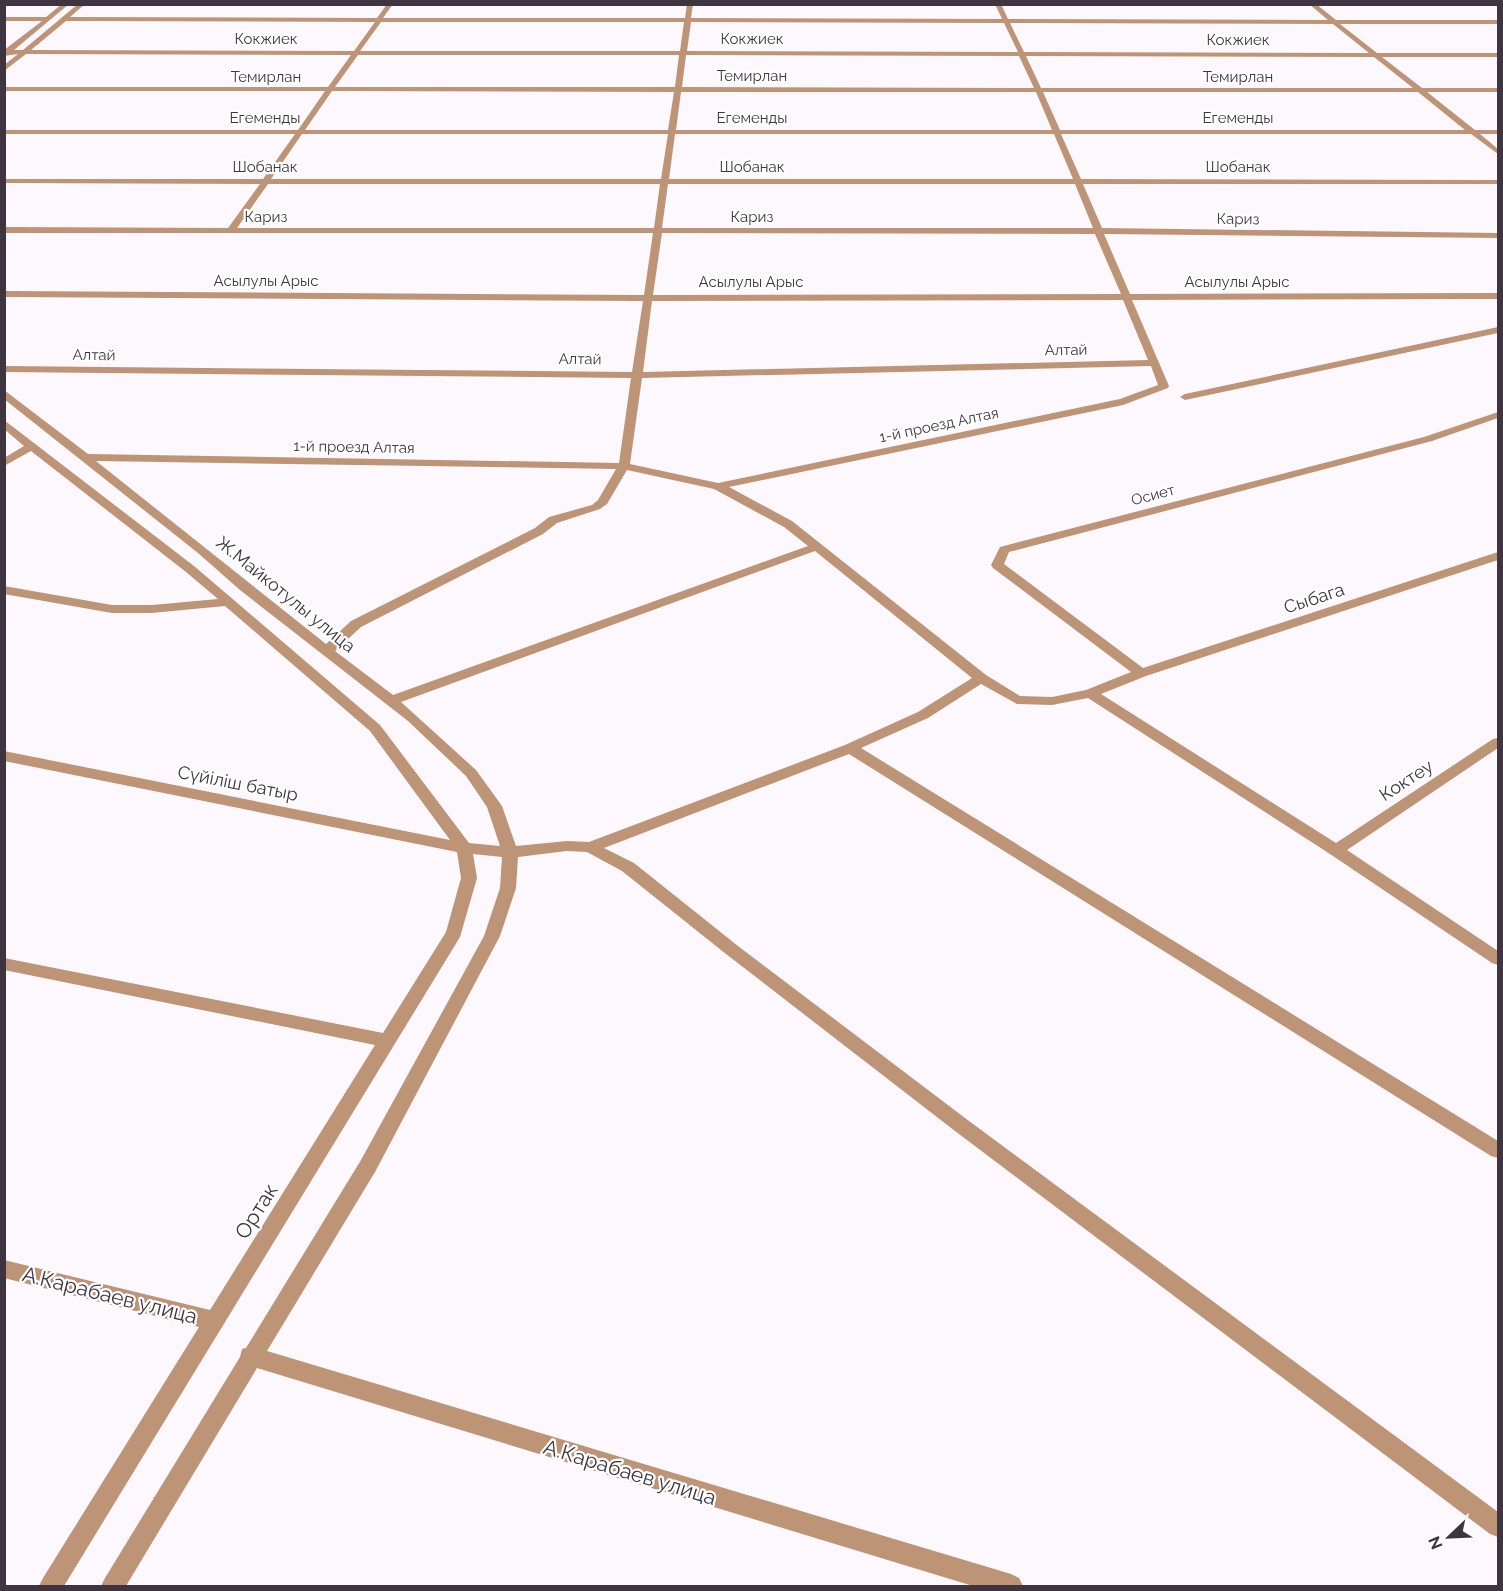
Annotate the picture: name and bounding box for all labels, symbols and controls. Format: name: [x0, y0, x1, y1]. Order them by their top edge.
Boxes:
street label: Кокжиек: [234, 30, 298, 48]
street label: Кокжиек: [720, 30, 784, 48]
street label: Кокжиек: [1206, 31, 1270, 49]
street label: Темирлан: [717, 67, 787, 85]
street label: Темирлан: [231, 68, 301, 86]
street label: Темирлан: [1203, 68, 1273, 86]
street label: Егеменды: [230, 109, 300, 127]
street label: Егеменды: [717, 109, 787, 127]
street label: Егеменды: [1203, 109, 1273, 127]
street label: Шобанак: [232, 158, 298, 176]
street label: Шобанак: [719, 158, 785, 176]
street label: Шобанак: [1205, 158, 1271, 176]
street label: Кариз: [245, 208, 287, 226]
street label: Кариз: [731, 208, 773, 226]
street label: Кариз: [1216, 210, 1260, 228]
street label: Асылулы Арыс: [214, 272, 318, 290]
street label: Асылулы Арыс: [699, 273, 803, 291]
street label: Асылулы Арыс: [1185, 273, 1289, 291]
street label: Алтай: [1044, 341, 1088, 359]
street label: Алтай: [72, 346, 116, 364]
street label: Алтай: [558, 350, 602, 368]
street label: 1-й проезд Алтая: [878, 404, 1000, 446]
street label: 1-й проезд Алтая: [293, 437, 415, 457]
street label: Осиет: [1129, 481, 1177, 509]
street label: Ж.Майкотулы улица: [212, 531, 360, 657]
street label: Сыбага: [1281, 578, 1347, 618]
street label: Коктеу: [1375, 755, 1437, 805]
street label: Сүйіліш батыр: [176, 761, 300, 805]
street label: Ортак: [229, 1178, 283, 1243]
street label: А.Карабаев улица: [20, 1261, 200, 1329]
street label: А.Карабаев улица: [541, 1434, 719, 1510]
north arrow: [1419, 1507, 1479, 1567]
text: N: [1425, 1533, 1447, 1552]

